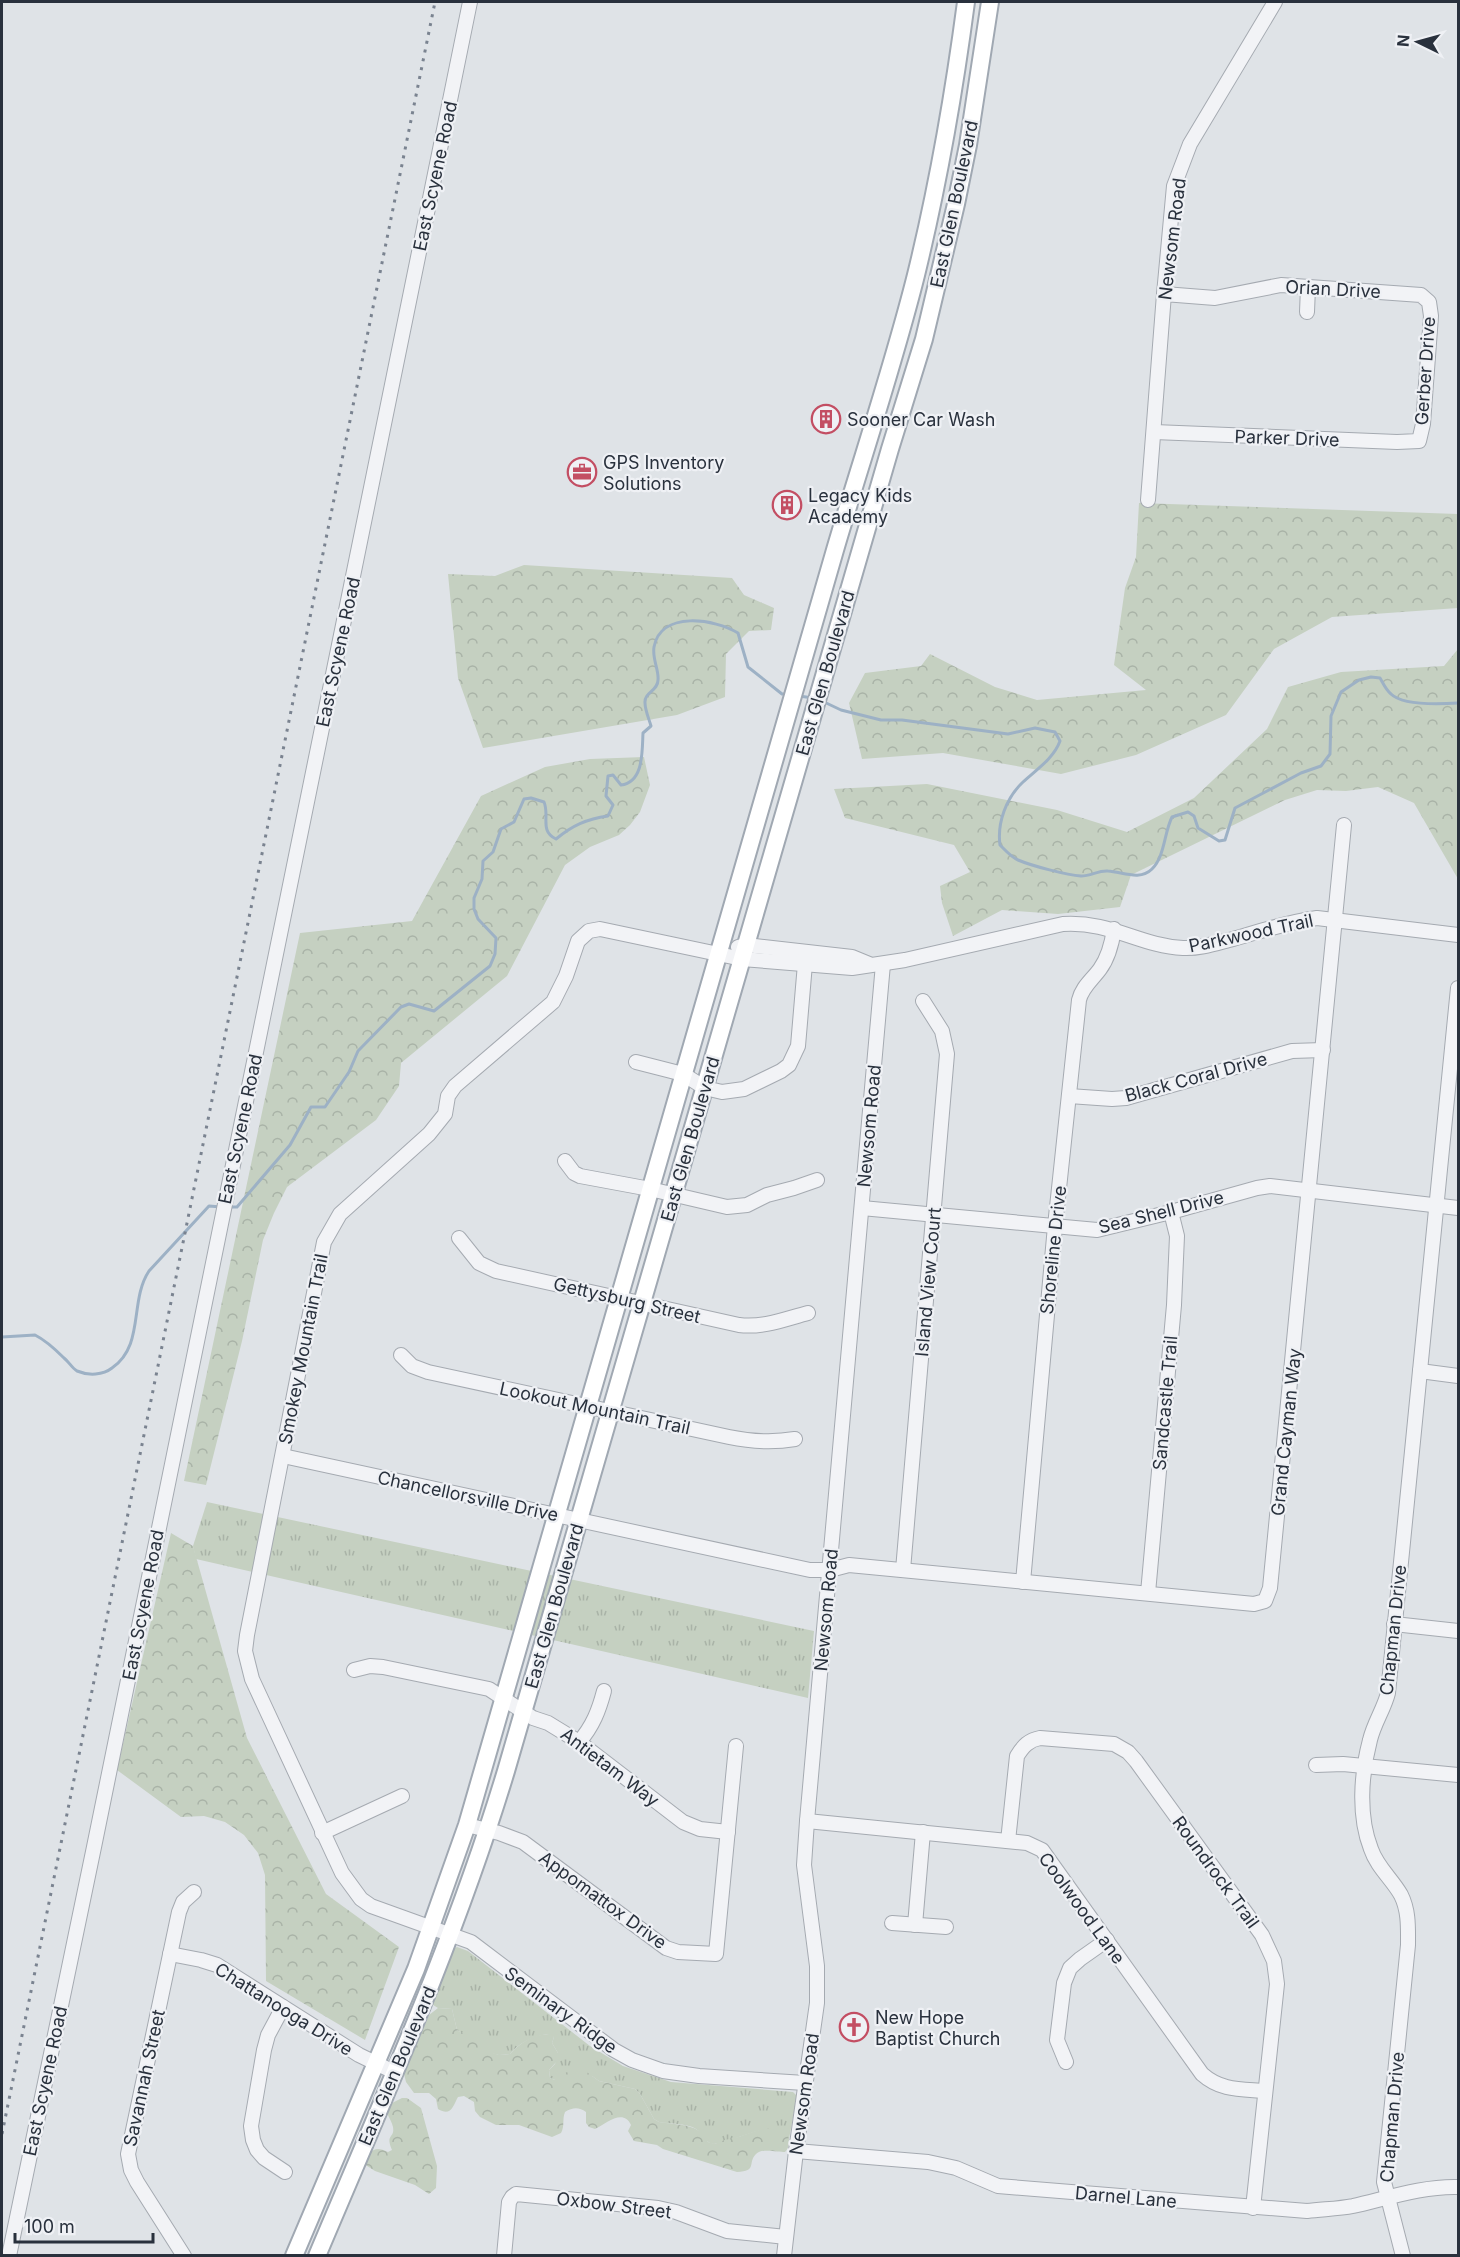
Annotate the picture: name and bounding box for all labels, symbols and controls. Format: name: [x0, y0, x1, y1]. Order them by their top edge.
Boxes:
north arrow: [1388, 12, 1448, 72]
text: N: [1393, 34, 1414, 48]
street label: East Scyene Road: [409, 99, 461, 253]
street label: East Glen Boulevard: [926, 118, 982, 290]
street label: Newsom Road: [1154, 177, 1190, 301]
street label: Orian Drive: [1285, 276, 1381, 302]
street label: Gerber Drive: [1411, 316, 1439, 426]
building icon: Sooner Car Wash: [810, 403, 842, 435]
place label: Sooner Car Wash: [847, 409, 995, 430]
street label: Parker Drive: [1234, 426, 1340, 450]
place label: GPS Inventory Solutions: [603, 452, 724, 494]
office icon: GPS Inventory Solutions: [566, 456, 598, 488]
place label: Legacy Kids Academy: [808, 485, 912, 527]
building icon: Legacy Kids Academy: [771, 489, 803, 521]
street label: East Scyene Road: [312, 575, 364, 729]
street label: East Glen Boulevard: [791, 588, 859, 758]
street label: Parkwood Trail: [1187, 910, 1315, 956]
street label: Black Coral Drive: [1123, 1048, 1269, 1106]
street label: East Scyene Road: [214, 1052, 266, 1206]
street label: East Glen Boulevard: [656, 1054, 724, 1224]
street label: Newsom Road: [853, 1064, 885, 1188]
street label: Shoreline Drive: [1036, 1184, 1070, 1316]
street label: Sea Shell Drive: [1096, 1186, 1226, 1238]
street label: Island View Court: [911, 1206, 945, 1358]
street label: Smokey Mountain Trail: [274, 1252, 332, 1446]
street label: Gettysburg Street: [551, 1273, 703, 1327]
street label: Sandcastle Trail: [1149, 1335, 1181, 1471]
street label: Grand Cayman Way: [1267, 1347, 1305, 1517]
street label: Lookout Mountain Trail: [498, 1378, 692, 1438]
street label: Chancellorsville Drive: [376, 1467, 560, 1525]
street label: East Glen Boulevard: [520, 1521, 588, 1691]
street label: East Scyene Road: [118, 1528, 168, 1682]
street label: Newsom Road: [810, 1548, 842, 1672]
street label: Chapman Drive: [1376, 1564, 1410, 1696]
street label: Antietam Way: [557, 1723, 663, 1811]
street label: Roundrock Trail: [1168, 1812, 1264, 1932]
street label: Appomattox Drive: [535, 1847, 671, 1953]
street label: Coolwood Lane: [1035, 1848, 1129, 1968]
street label: Chattanooga Drive: [211, 1958, 357, 2060]
street label: Seminary Ridge: [501, 1962, 621, 2058]
street label: East Glen Boulevard: [354, 1983, 440, 2149]
street label: East Scyene Road: [19, 2004, 71, 2158]
place label: New Hope Baptist Church: [875, 2007, 1000, 2049]
street label: Savannah Street: [119, 2008, 169, 2148]
church icon: New Hope Baptist Church: [838, 2011, 870, 2043]
street label: Newsom Road: [785, 2032, 823, 2156]
street label: Chapman Drive: [1376, 2051, 1408, 2183]
street label: Darnel Lane: [1074, 2182, 1178, 2212]
street label: Oxbow Street: [555, 2188, 673, 2222]
scale bar: [15, 2206, 153, 2244]
text: 100 m: [24, 2216, 75, 2237]

